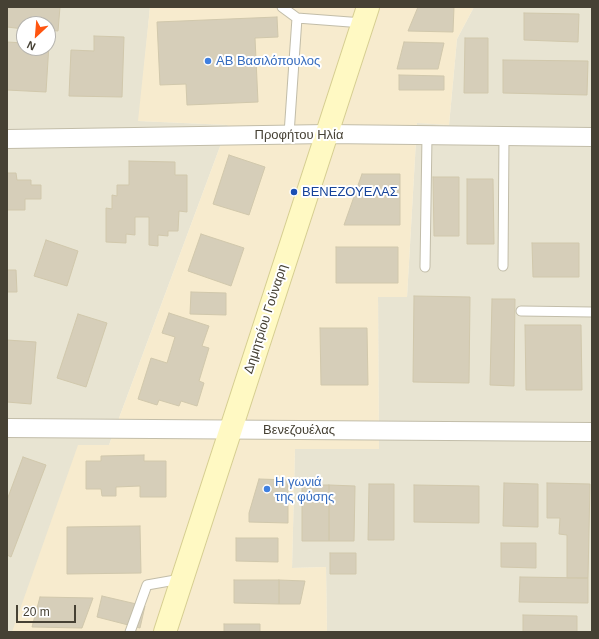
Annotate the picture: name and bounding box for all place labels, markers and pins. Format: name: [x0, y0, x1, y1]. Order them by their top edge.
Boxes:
place label: ΑΒ Βασιλόπουλος: [216, 53, 320, 69]
marker: ΑΒ Βασιλόπουλος: [203, 56, 213, 66]
place label: ΒΕΝΕΖΟΥΕΛΑΣ: [302, 184, 398, 200]
marker: ΒΕΝΕΖΟΥΕΛΑΣ: [289, 187, 299, 197]
place label: Η γωνιά της φύσης: [275, 474, 334, 505]
marker: Η γωνιά της φύσης: [262, 484, 272, 494]

